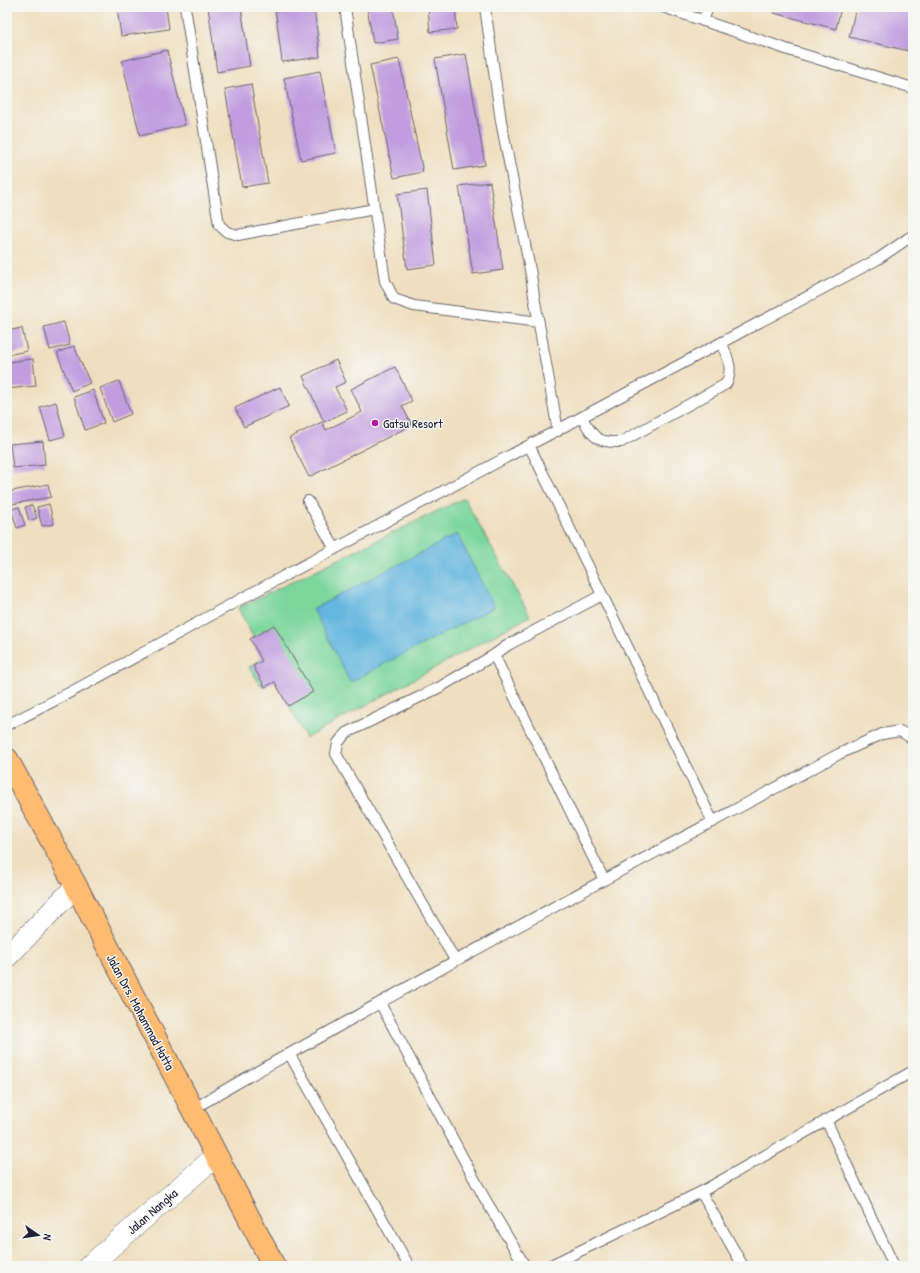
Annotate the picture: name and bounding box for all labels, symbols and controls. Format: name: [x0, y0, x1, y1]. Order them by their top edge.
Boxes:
place label: Gatsu Resort: [383, 414, 443, 432]
marker: Gatsu Resort: [370, 418, 380, 428]
street label: Jalan Drs. Mohammad Hatta: [103, 951, 179, 1073]
street label: Jalan Nangka: [123, 1184, 181, 1238]
north arrow: [18, 1215, 58, 1255]
text: N: [40, 1233, 55, 1242]

